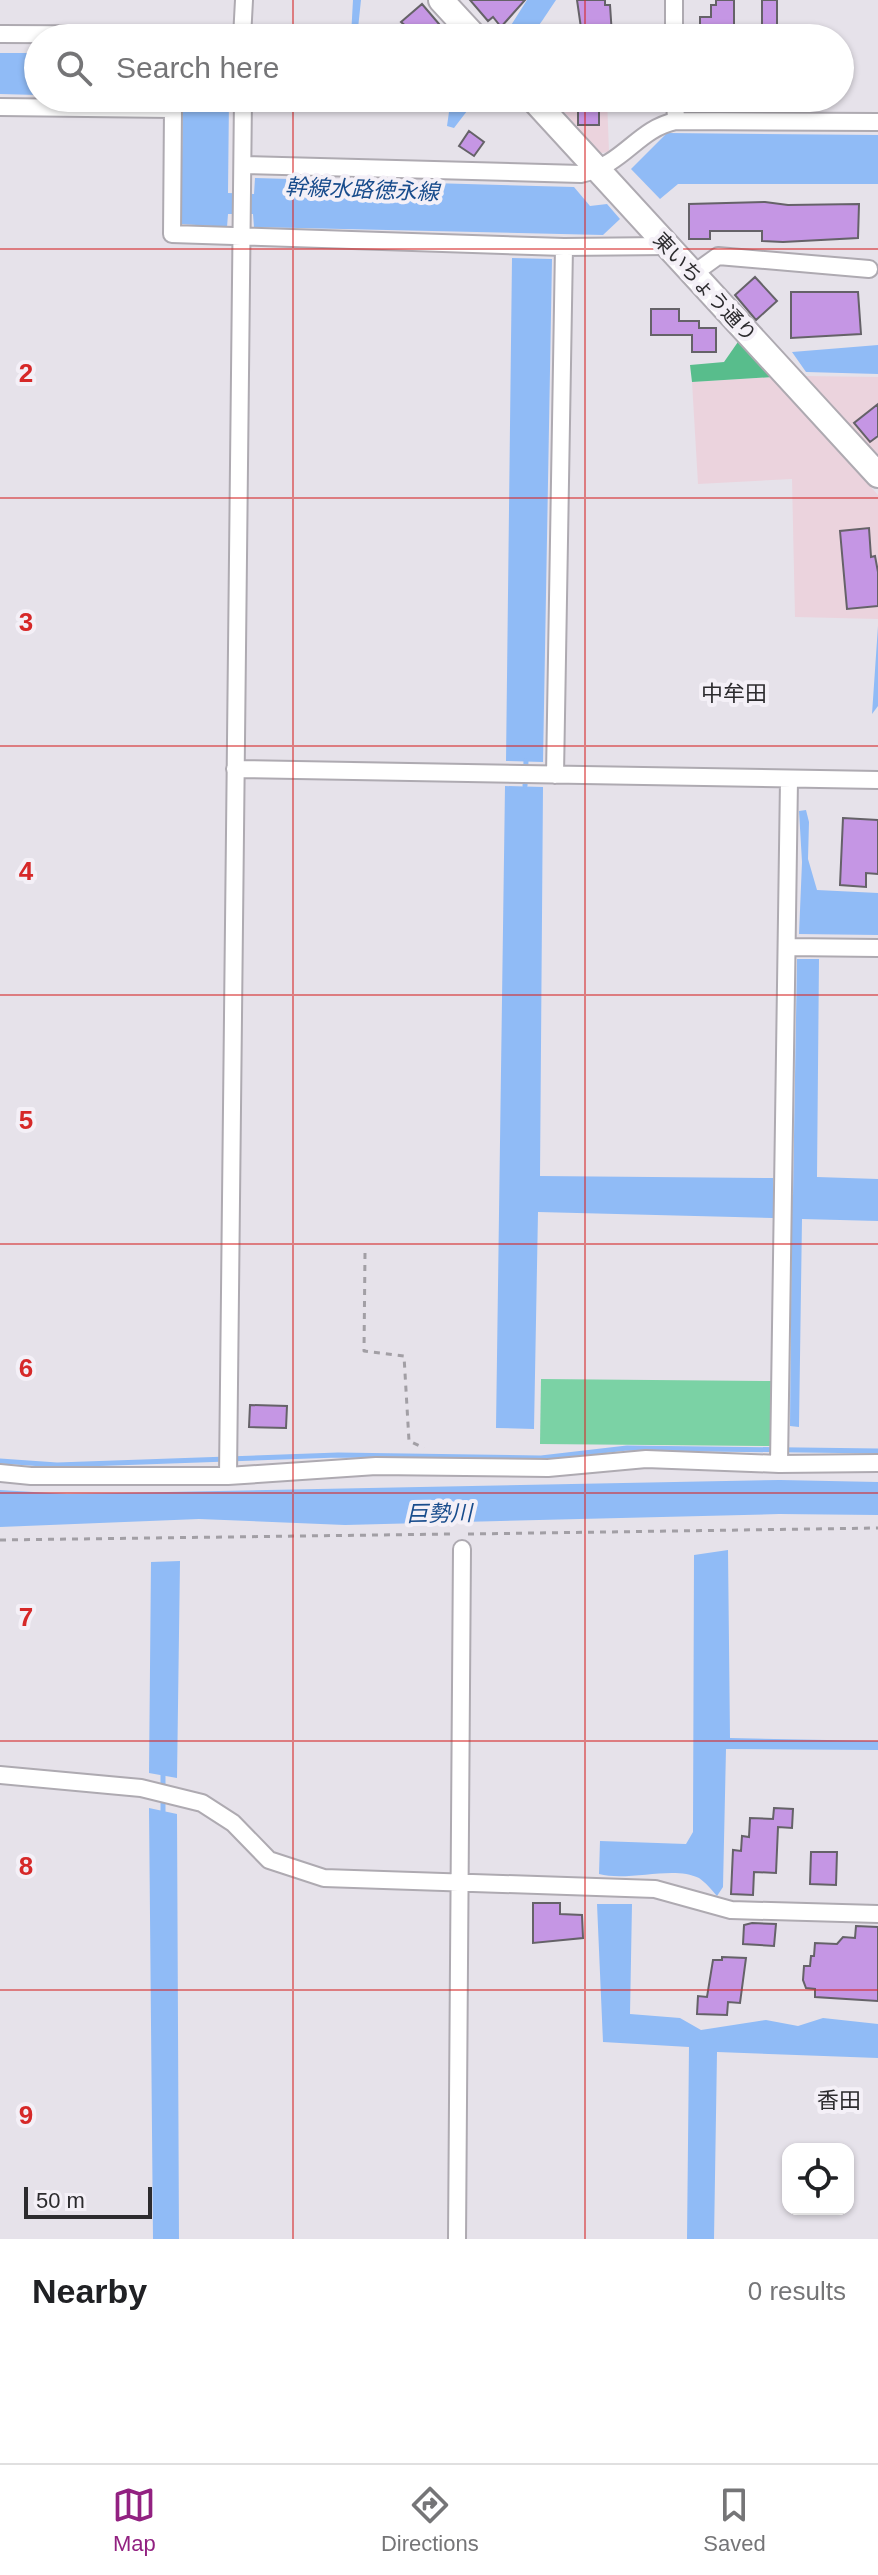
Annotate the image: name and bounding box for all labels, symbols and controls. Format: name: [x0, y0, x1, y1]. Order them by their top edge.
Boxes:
search box: [24, 24, 854, 112]
icon: search: [52, 46, 96, 90]
text: Search here: [116, 51, 279, 84]
water label: 幹線水路徳永線: [285, 174, 442, 205]
street label: 東いちょう通り: [649, 228, 761, 346]
text: 2: [19, 358, 33, 388]
text: 3: [19, 607, 33, 637]
district label: 中牟田: [701, 681, 767, 706]
text: 4: [19, 856, 34, 886]
text: 5: [19, 1105, 33, 1135]
text: 6: [19, 1353, 33, 1383]
water label: 巨勢川: [406, 1500, 474, 1527]
text: 7: [19, 1602, 33, 1632]
text: 8: [19, 1851, 33, 1881]
district label: 香田: [817, 2088, 861, 2113]
text: 9: [19, 2100, 33, 2130]
map controls: [782, 2143, 854, 2215]
button: locate: [782, 2143, 854, 2215]
scale bar: [24, 2183, 152, 2219]
text: 50 m: [36, 2188, 85, 2213]
text: Nearby: [32, 2272, 147, 2310]
text: 0 results: [748, 2276, 846, 2306]
tab: Map: [112, 2483, 156, 2557]
tab: Directions: [381, 2483, 479, 2557]
tab: Saved: [703, 2483, 766, 2557]

